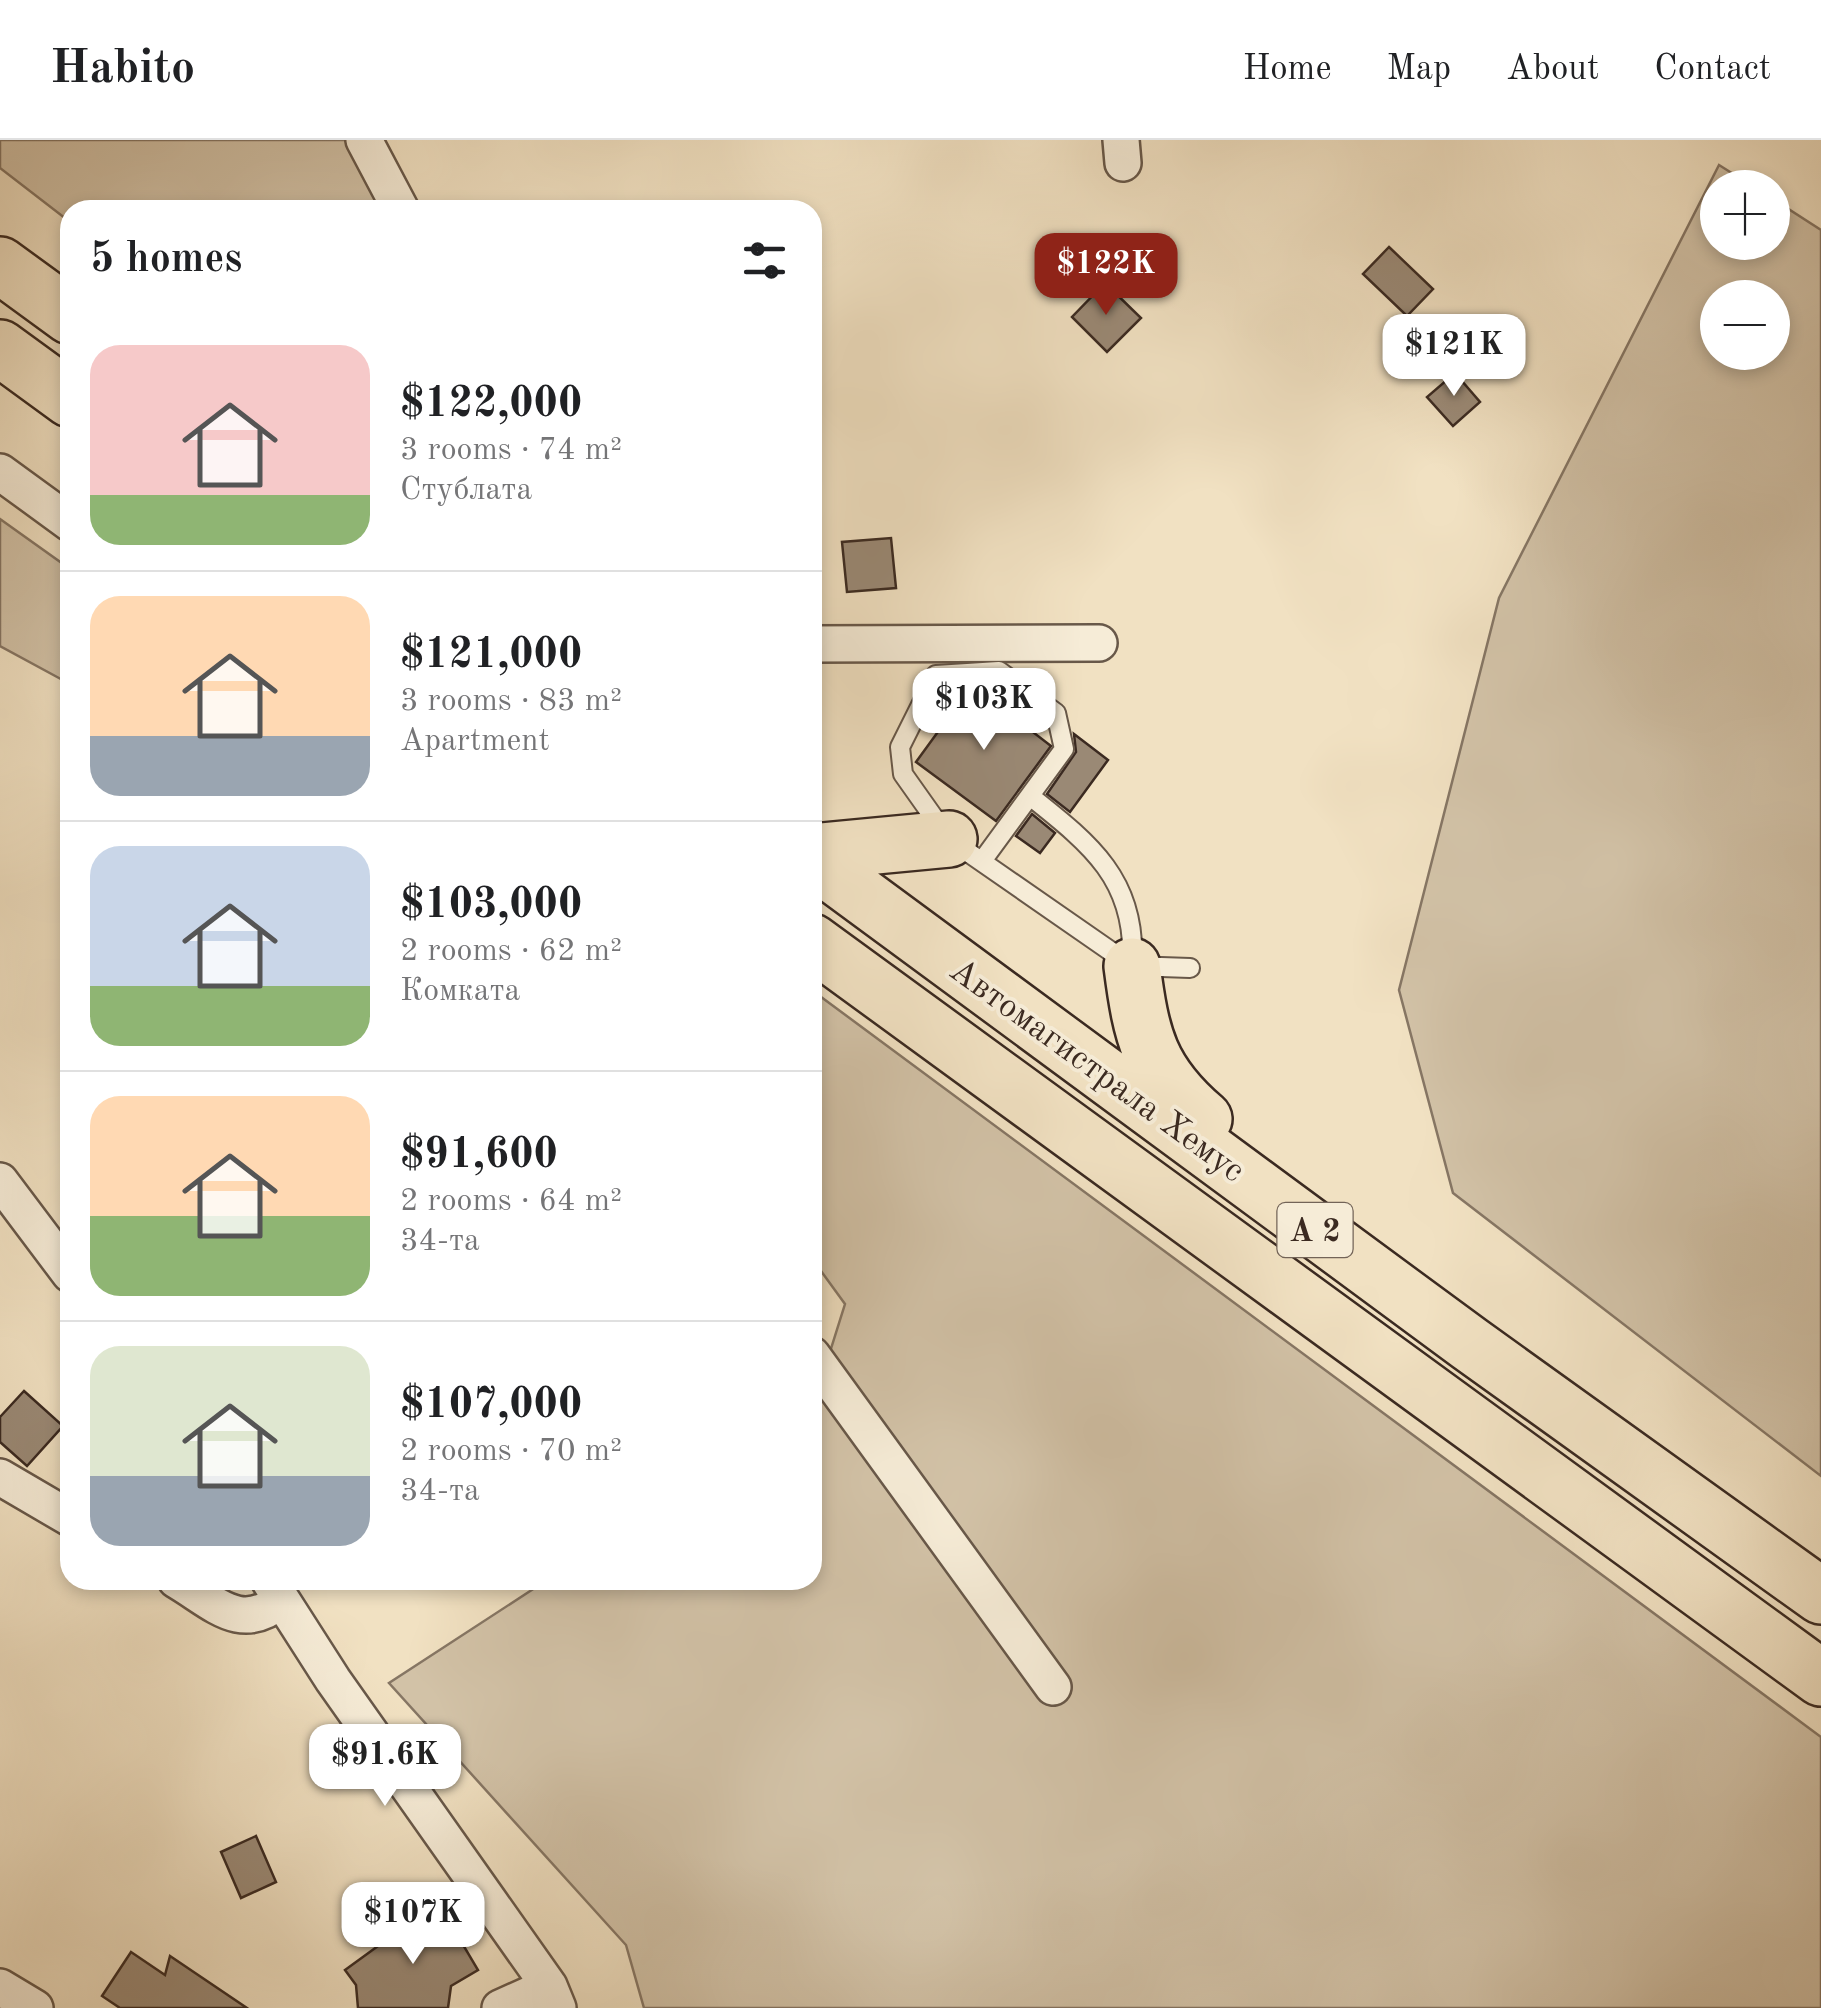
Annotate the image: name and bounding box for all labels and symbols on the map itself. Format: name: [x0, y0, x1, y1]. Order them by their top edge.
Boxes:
pin: $122K: [1036, 233, 1176, 318]
pin: $121K: [1384, 314, 1524, 399]
pin: $103K: [914, 668, 1054, 753]
street label: Автомагистрала Хемус: [943, 953, 1250, 1189]
road number: A 2: [1278, 1203, 1352, 1257]
pin: $91.6K: [304, 1724, 466, 1809]
pin: $107K: [343, 1882, 483, 1967]

